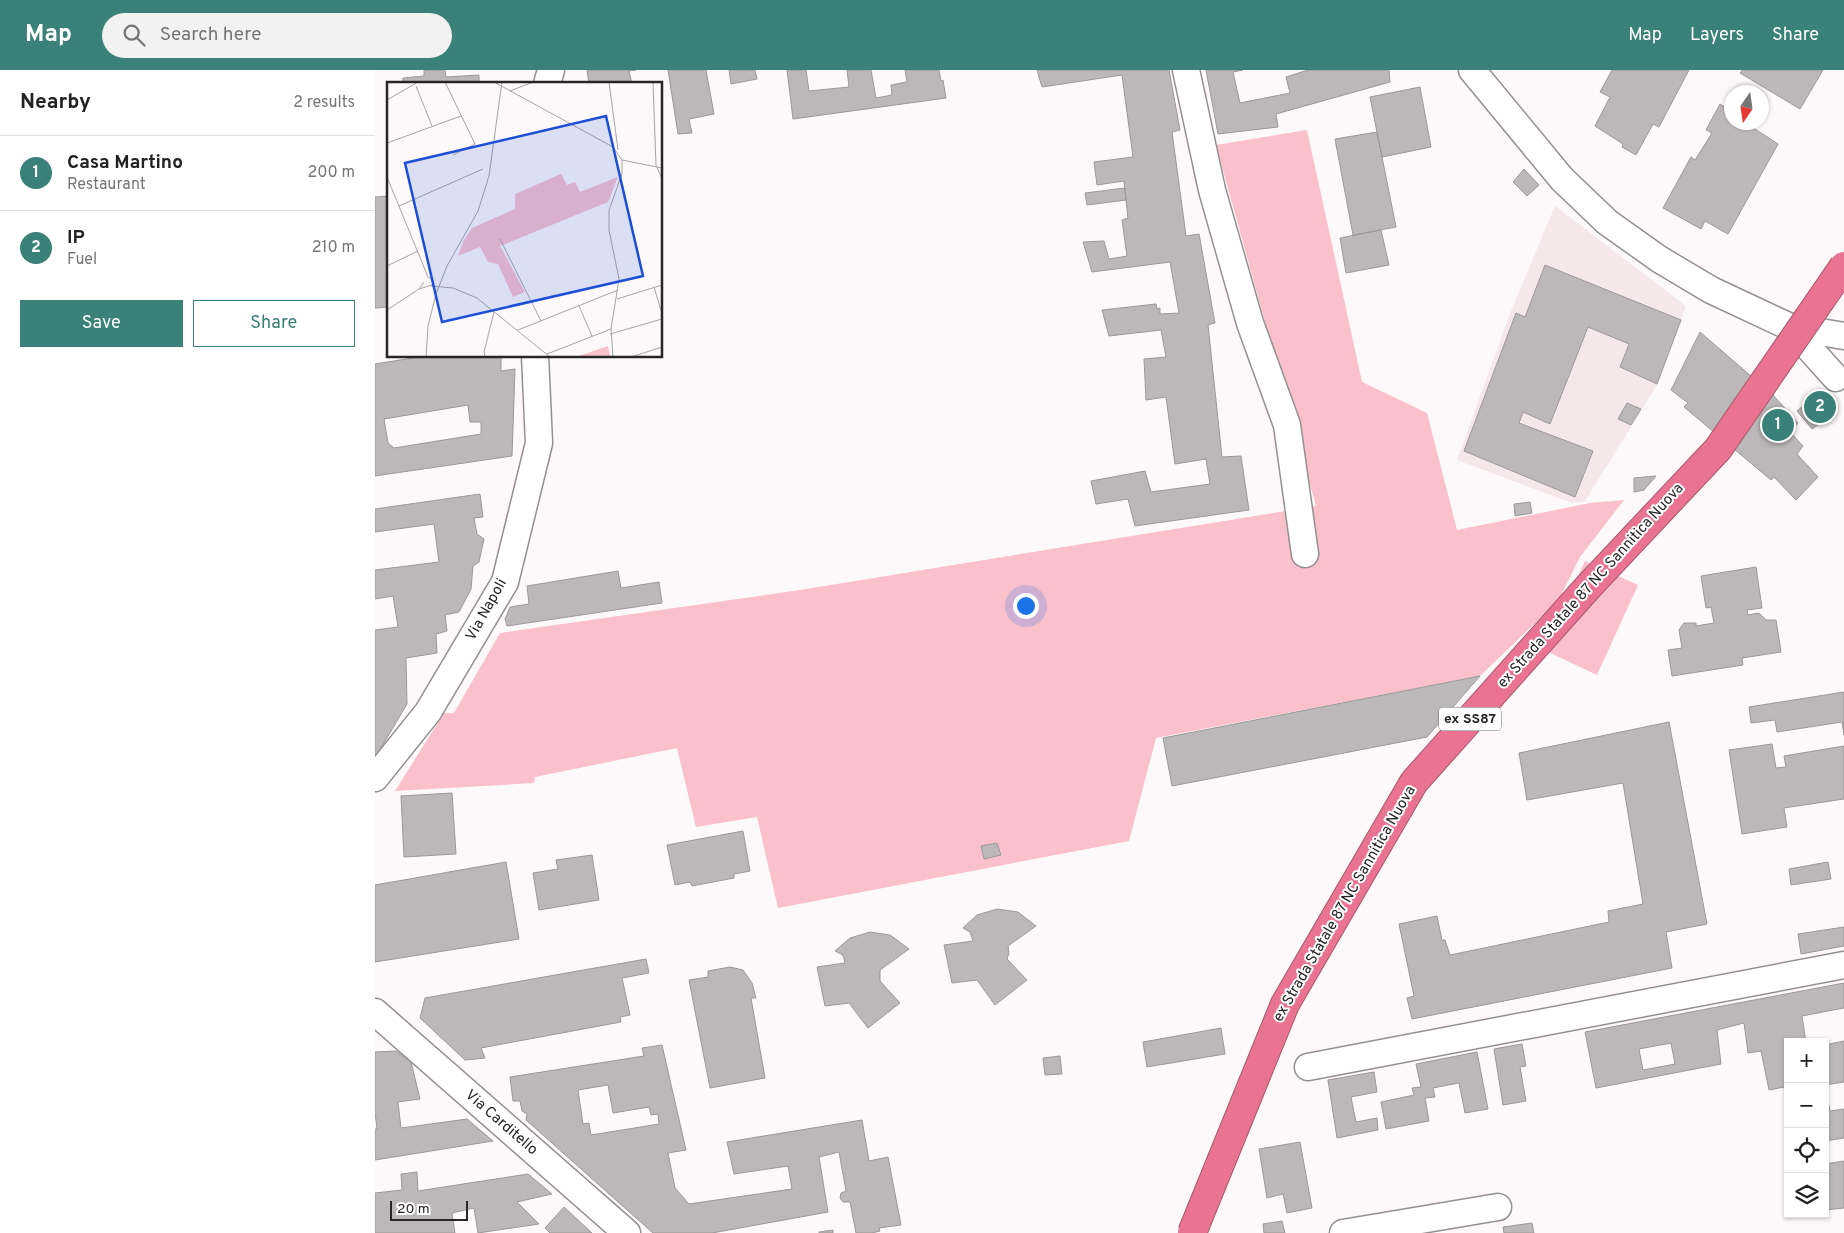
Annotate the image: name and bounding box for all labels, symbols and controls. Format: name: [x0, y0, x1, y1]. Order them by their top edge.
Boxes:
search box: [102, 13, 452, 58]
text: Map: [25, 20, 72, 50]
icon: search: [120, 21, 148, 49]
text: Search here: [160, 23, 261, 47]
text: Map: [1628, 24, 1662, 47]
text: Layers: [1690, 24, 1744, 47]
text: Share: [1772, 24, 1819, 47]
inset map: [387, 82, 663, 358]
north arrow: [1724, 85, 1769, 130]
text: Nearby: [20, 89, 91, 116]
text: 2 results: [293, 93, 355, 113]
text: Casa Martino: [67, 151, 183, 175]
text: 1: [33, 163, 39, 183]
text: 200 m: [307, 163, 355, 183]
text: Restaurant: [67, 175, 146, 195]
text: IP: [67, 226, 85, 250]
text: 2: [31, 238, 41, 258]
text: 210 m: [312, 238, 355, 258]
text: Fuel: [67, 250, 97, 270]
button: Save: [20, 300, 183, 347]
button: Share: [193, 300, 355, 347]
pin: 2: [1804, 388, 1836, 426]
pin: 1: [1762, 406, 1794, 444]
street label: ex Strada Statale 87 NC Sannitica Nuova: [1494, 480, 1688, 692]
street label: Via Napoli: [462, 576, 512, 644]
your location: [1013, 593, 1039, 619]
road number: ex SS87: [1439, 708, 1501, 731]
street label: ex Strada Statale 87 NC Sannitica Nuova: [1269, 783, 1421, 1025]
map controls: [1784, 1038, 1829, 1218]
button: +: [1784, 1038, 1829, 1083]
button: −: [1784, 1083, 1829, 1128]
street label: Via Carditello: [461, 1086, 541, 1160]
button: locate: [1784, 1128, 1829, 1173]
button: layers: [1784, 1173, 1829, 1218]
scale bar: [390, 1198, 467, 1221]
text: 20 m: [397, 1201, 430, 1218]

